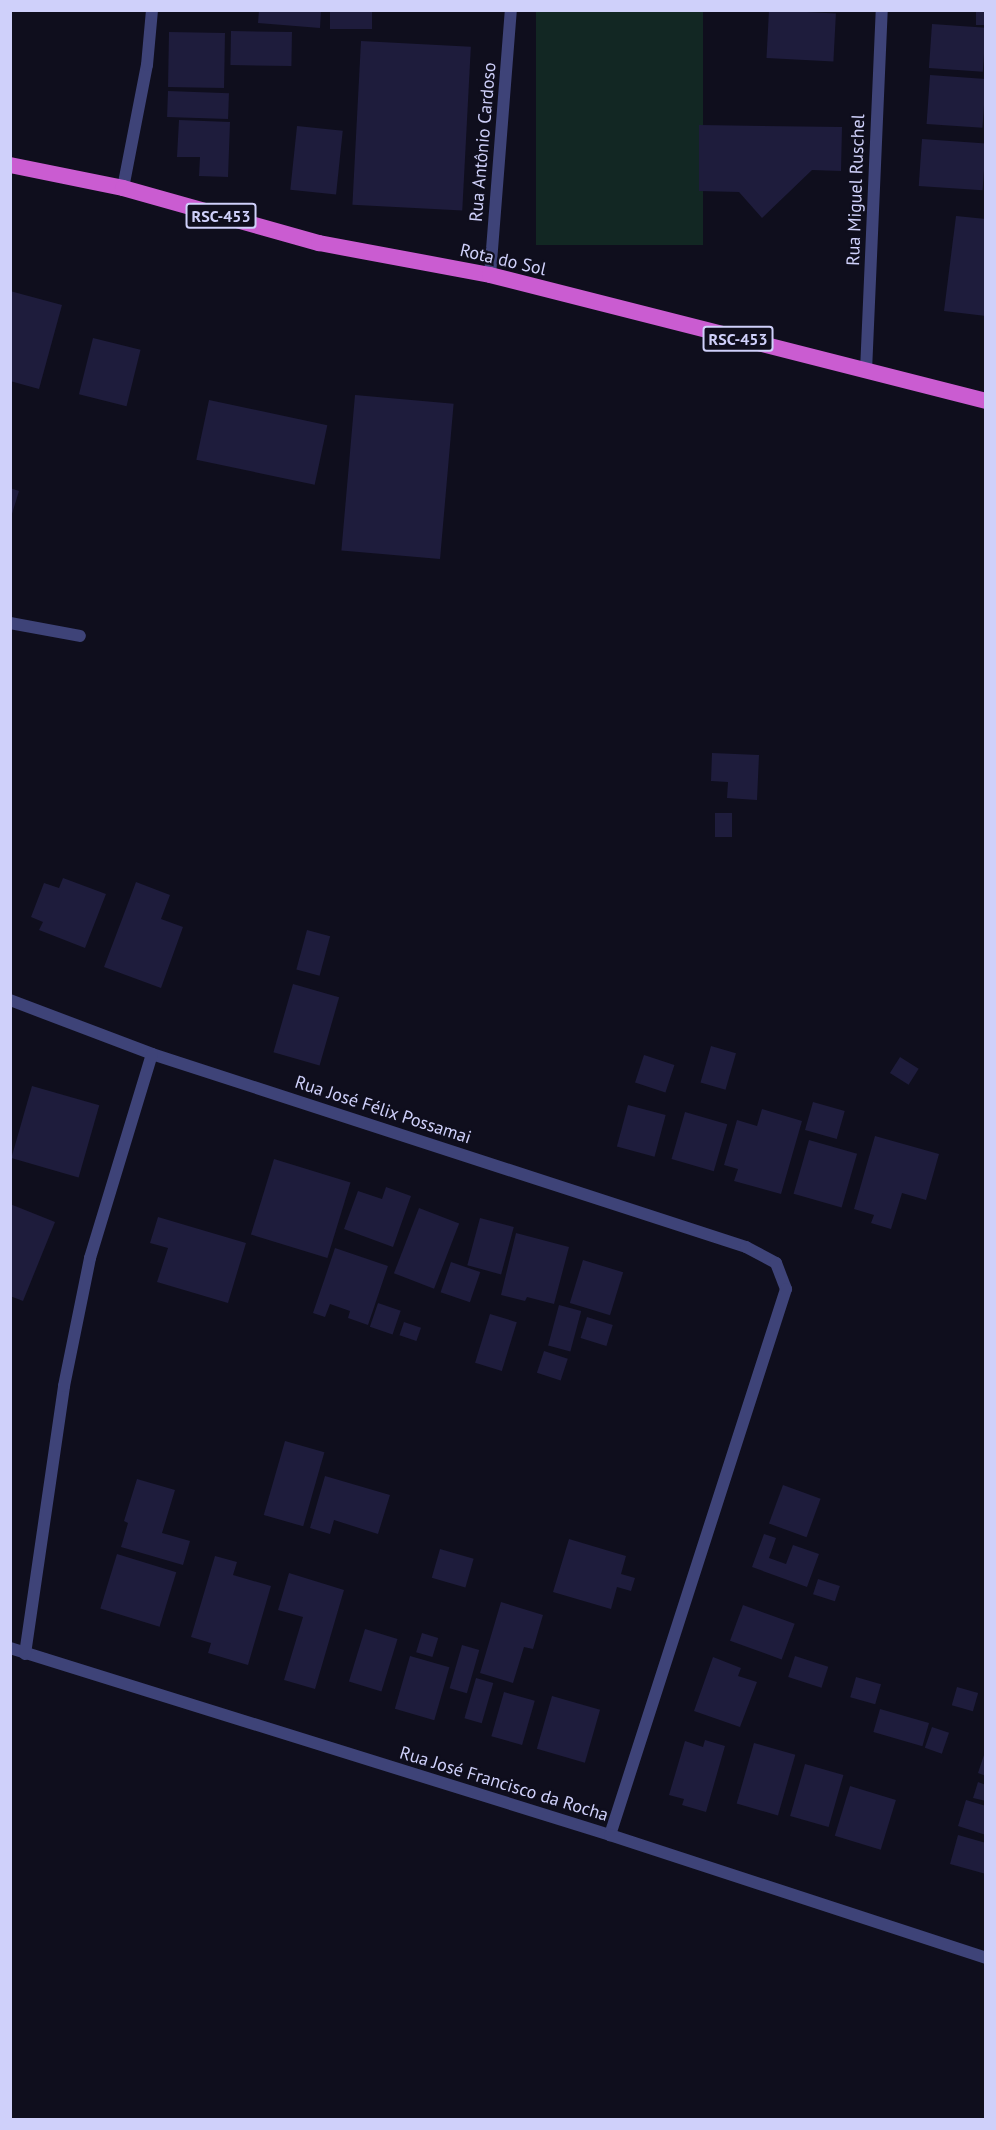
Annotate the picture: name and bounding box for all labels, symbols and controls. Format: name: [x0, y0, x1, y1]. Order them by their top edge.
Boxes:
street label: Rua Antônio Cardoso: [465, 61, 501, 223]
street label: Rua Miguel Ruschel: [843, 114, 869, 266]
road number: RSC-453: [185, 203, 257, 229]
street label: Rota do Sol: [458, 240, 548, 280]
road number: RSC-453: [702, 326, 774, 352]
street label: Rua José Félix Possamai: [292, 1071, 474, 1149]
street label: Rua José Francisco da Rocha: [397, 1742, 611, 1826]

